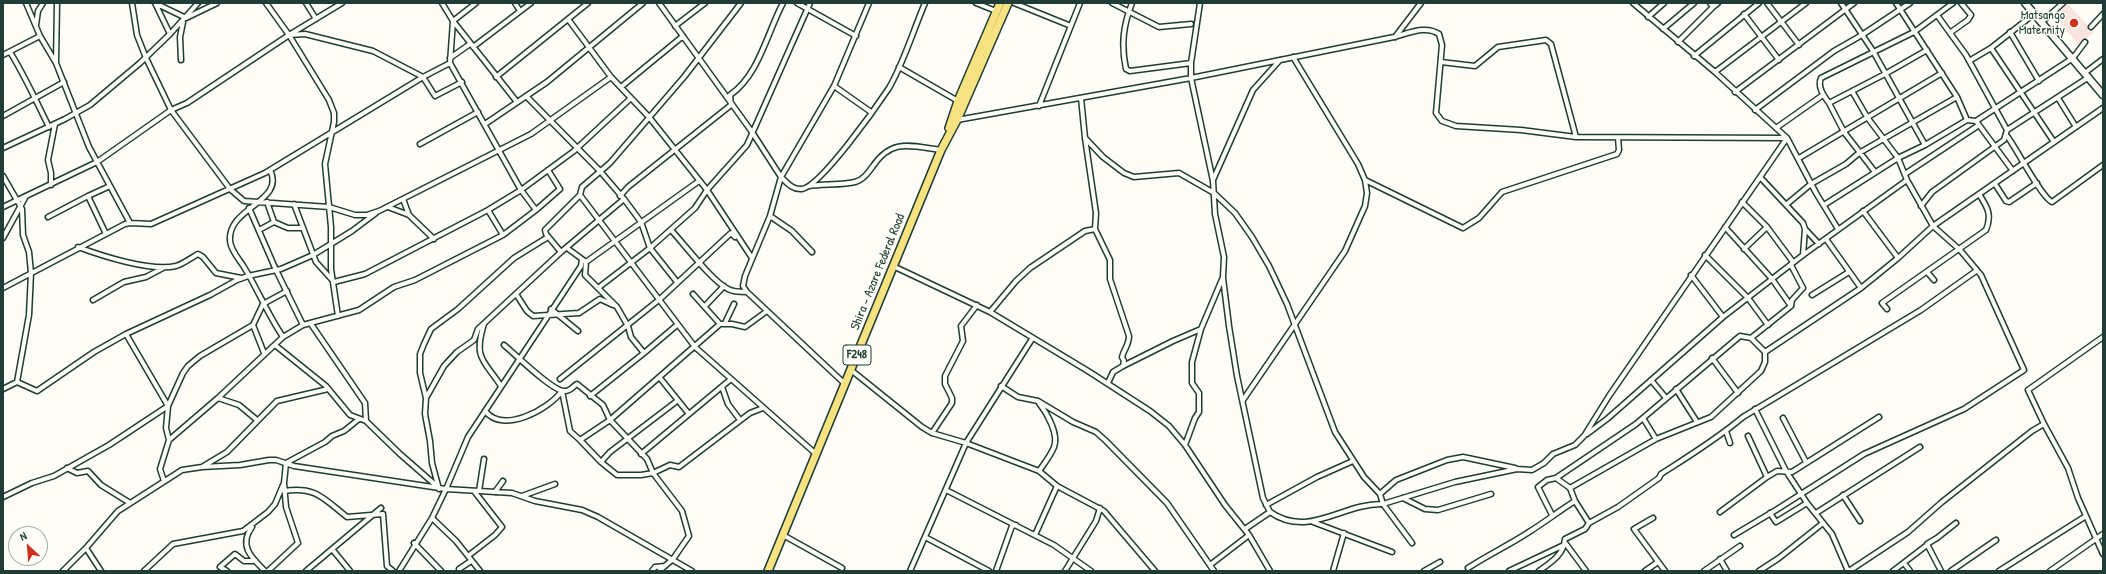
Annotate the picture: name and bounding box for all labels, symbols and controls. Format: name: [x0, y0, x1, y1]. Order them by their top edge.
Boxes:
place label: Matsango Maternity: [2019, 8, 2065, 39]
marker: Matsango Maternity: [2068, 17, 2080, 29]
street label: Shira - Azare Federal Road: [848, 212, 908, 332]
road number: F248: [843, 345, 871, 365]
north arrow: [8, 526, 48, 566]
text: N: [17, 529, 29, 544]

